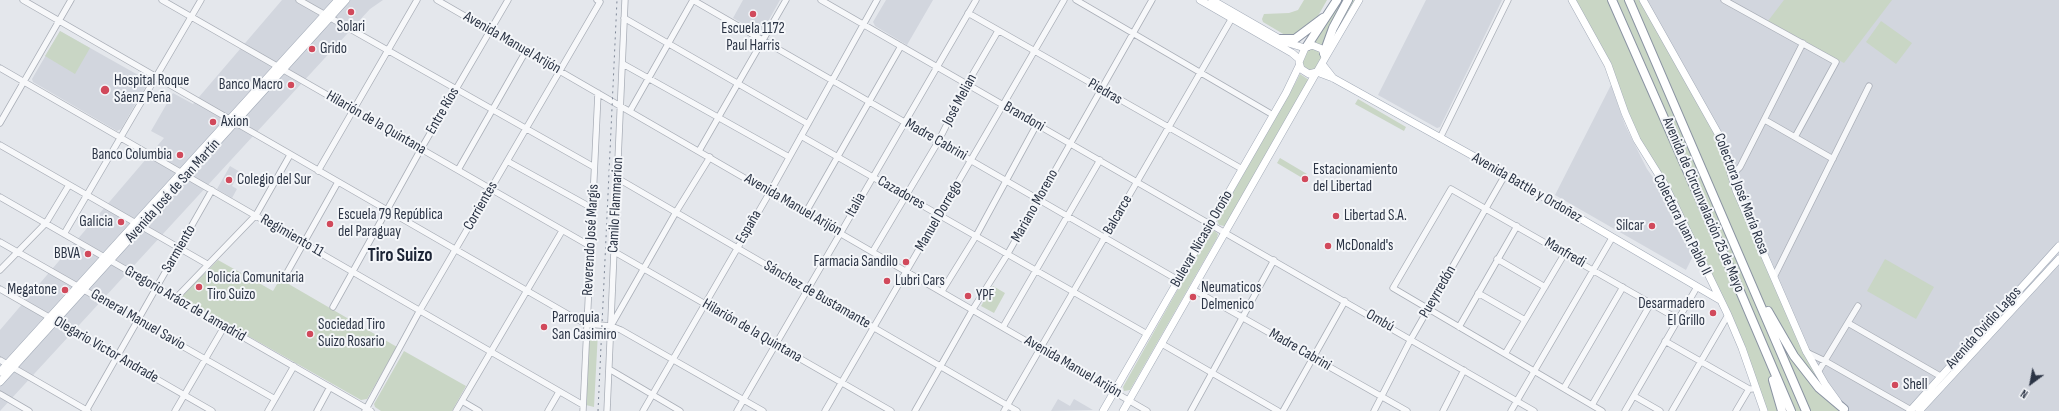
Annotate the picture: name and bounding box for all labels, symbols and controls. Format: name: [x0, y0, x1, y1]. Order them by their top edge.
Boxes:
marker: Solari: [346, 7, 356, 17]
street label: Avenida Manuel Arijón: [460, 8, 564, 78]
marker: Escuela 1172 Paul Harris: [748, 9, 758, 19]
place label: Solari: [337, 18, 365, 36]
place label: Escuela 1172 Paul Harris: [721, 20, 785, 55]
place label: Grido: [320, 40, 347, 58]
marker: Grido: [307, 44, 317, 54]
street label: José Melian: [939, 71, 981, 129]
place label: Hospital Roque Sáenz Peña: [114, 72, 189, 107]
street label: Piedras: [1085, 75, 1125, 109]
place label: Banco Macro: [219, 76, 283, 94]
marker: Banco Macro: [286, 80, 296, 90]
marker: Hospital Roque Sáenz Peña: [99, 84, 111, 96]
street label: Entre Ríos: [422, 84, 464, 138]
street label: Hilarión de la Quintana: [323, 87, 429, 159]
street label: Brandoni: [1000, 98, 1048, 136]
place label: Axion: [221, 113, 249, 131]
street label: Madre Cabrini: [902, 115, 970, 165]
street label: Avenida de Circunvalación 25 de Mayo: [1658, 115, 1748, 295]
marker: Axion: [208, 117, 218, 127]
street label: Colectora José María Rosa: [1710, 131, 1772, 257]
street label: Avenida José de San Martín: [122, 135, 224, 247]
place label: Banco Columbia: [92, 146, 172, 164]
street label: Avenida Battle y Ordoñez: [1469, 149, 1585, 227]
marker: Banco Columbia: [175, 150, 185, 160]
street label: Camilo Flammarion: [605, 157, 627, 253]
place label: Estacionamiento del Libertad: [1313, 161, 1398, 196]
street label: Mariano Moreno: [1008, 166, 1062, 246]
street label: Avenida Manuel Arijón: [741, 170, 845, 240]
place label: Colegio del Sur: [237, 171, 311, 189]
street label: Cazadores: [874, 172, 928, 214]
street label: Colectora Juan Pablo II: [1649, 172, 1715, 278]
marker: Estacionamiento del Libertad: [1300, 174, 1310, 184]
marker: Colegio del Sur: [224, 175, 234, 185]
street label: Manuel Dorrego: [912, 177, 966, 255]
street label: Corrientes: [460, 178, 502, 234]
street label: Reverendo José Margis: [579, 184, 603, 296]
street label: Bulevar Nicasio Oroño: [1167, 187, 1237, 291]
street label: Italia: [842, 190, 870, 220]
street label: Balcarce: [1099, 192, 1137, 238]
place label: Escuela 79 República del Paraguay: [338, 206, 443, 241]
street label: España: [732, 207, 766, 247]
place label: Libertad S.A.: [1344, 207, 1407, 225]
street label: Regimiento 11: [257, 211, 327, 261]
marker: Libertad S.A.: [1331, 211, 1341, 221]
place label: Galicia: [79, 213, 113, 231]
marker: Galicia: [116, 217, 126, 227]
place label: Silcar: [1616, 217, 1644, 235]
marker: Escuela 79 República del Paraguay: [325, 219, 335, 229]
marker: Silcar: [1647, 221, 1657, 231]
street label: Sarmiento: [158, 222, 200, 276]
street label: Manfredi: [1541, 234, 1589, 272]
place label: McDonald's: [1336, 237, 1393, 255]
marker: McDonald's: [1323, 241, 1333, 251]
place label: BBVA: [54, 245, 80, 263]
district label: Tiro Suizo: [367, 245, 433, 267]
marker: BBVA: [83, 249, 93, 259]
place label: Farmacia Sandilo: [813, 253, 898, 271]
street label: Sánchez de Bustamante: [760, 257, 874, 333]
marker: Farmacia Sandilo: [901, 257, 911, 267]
street label: Gregorio Aráoz de Lamadrid: [121, 262, 249, 346]
street label: Pueyrredón: [1416, 263, 1460, 321]
place label: Policía Comunitaria Tiro Suizo: [207, 269, 304, 304]
place label: Lubri Cars: [895, 272, 945, 290]
marker: Lubri Cars: [882, 276, 892, 286]
place label: Neumaticos Delmenico: [1201, 279, 1261, 314]
place label: Megatone: [7, 281, 57, 299]
marker: Policía Comunitaria Tiro Suizo: [194, 282, 204, 292]
street label: Avenida Ovidio Lagos: [1942, 283, 2026, 373]
marker: Megatone: [60, 285, 70, 295]
street label: General Manuel Savio: [87, 286, 189, 354]
place label: YPF: [976, 287, 994, 305]
marker: YPF: [963, 291, 973, 301]
marker: Neumaticos Delmenico: [1188, 292, 1198, 302]
street label: Hilarión de la Quintana: [699, 295, 805, 367]
place label: Desarmadero El Grillo: [1638, 295, 1705, 330]
street label: Ombú: [1363, 306, 1397, 336]
marker: Desarmadero El Grillo: [1708, 308, 1718, 318]
place label: Parroquia San Casimiro: [552, 309, 617, 344]
street label: Olegario Victor Andrade: [50, 313, 162, 387]
place label: Sociedad Tiro Suizo Rosario: [318, 316, 385, 351]
marker: Parroquia San Casimiro: [539, 322, 549, 332]
street label: Madre Cabrini: [1266, 325, 1334, 375]
marker: Sociedad Tiro Suizo Rosario: [305, 329, 315, 339]
street label: Avenida Manuel Arijón: [1021, 332, 1125, 402]
north arrow: [2011, 363, 2051, 403]
place label: Shell: [1903, 376, 1927, 394]
marker: Shell: [1890, 380, 1900, 390]
text: N: [2018, 387, 2030, 401]

